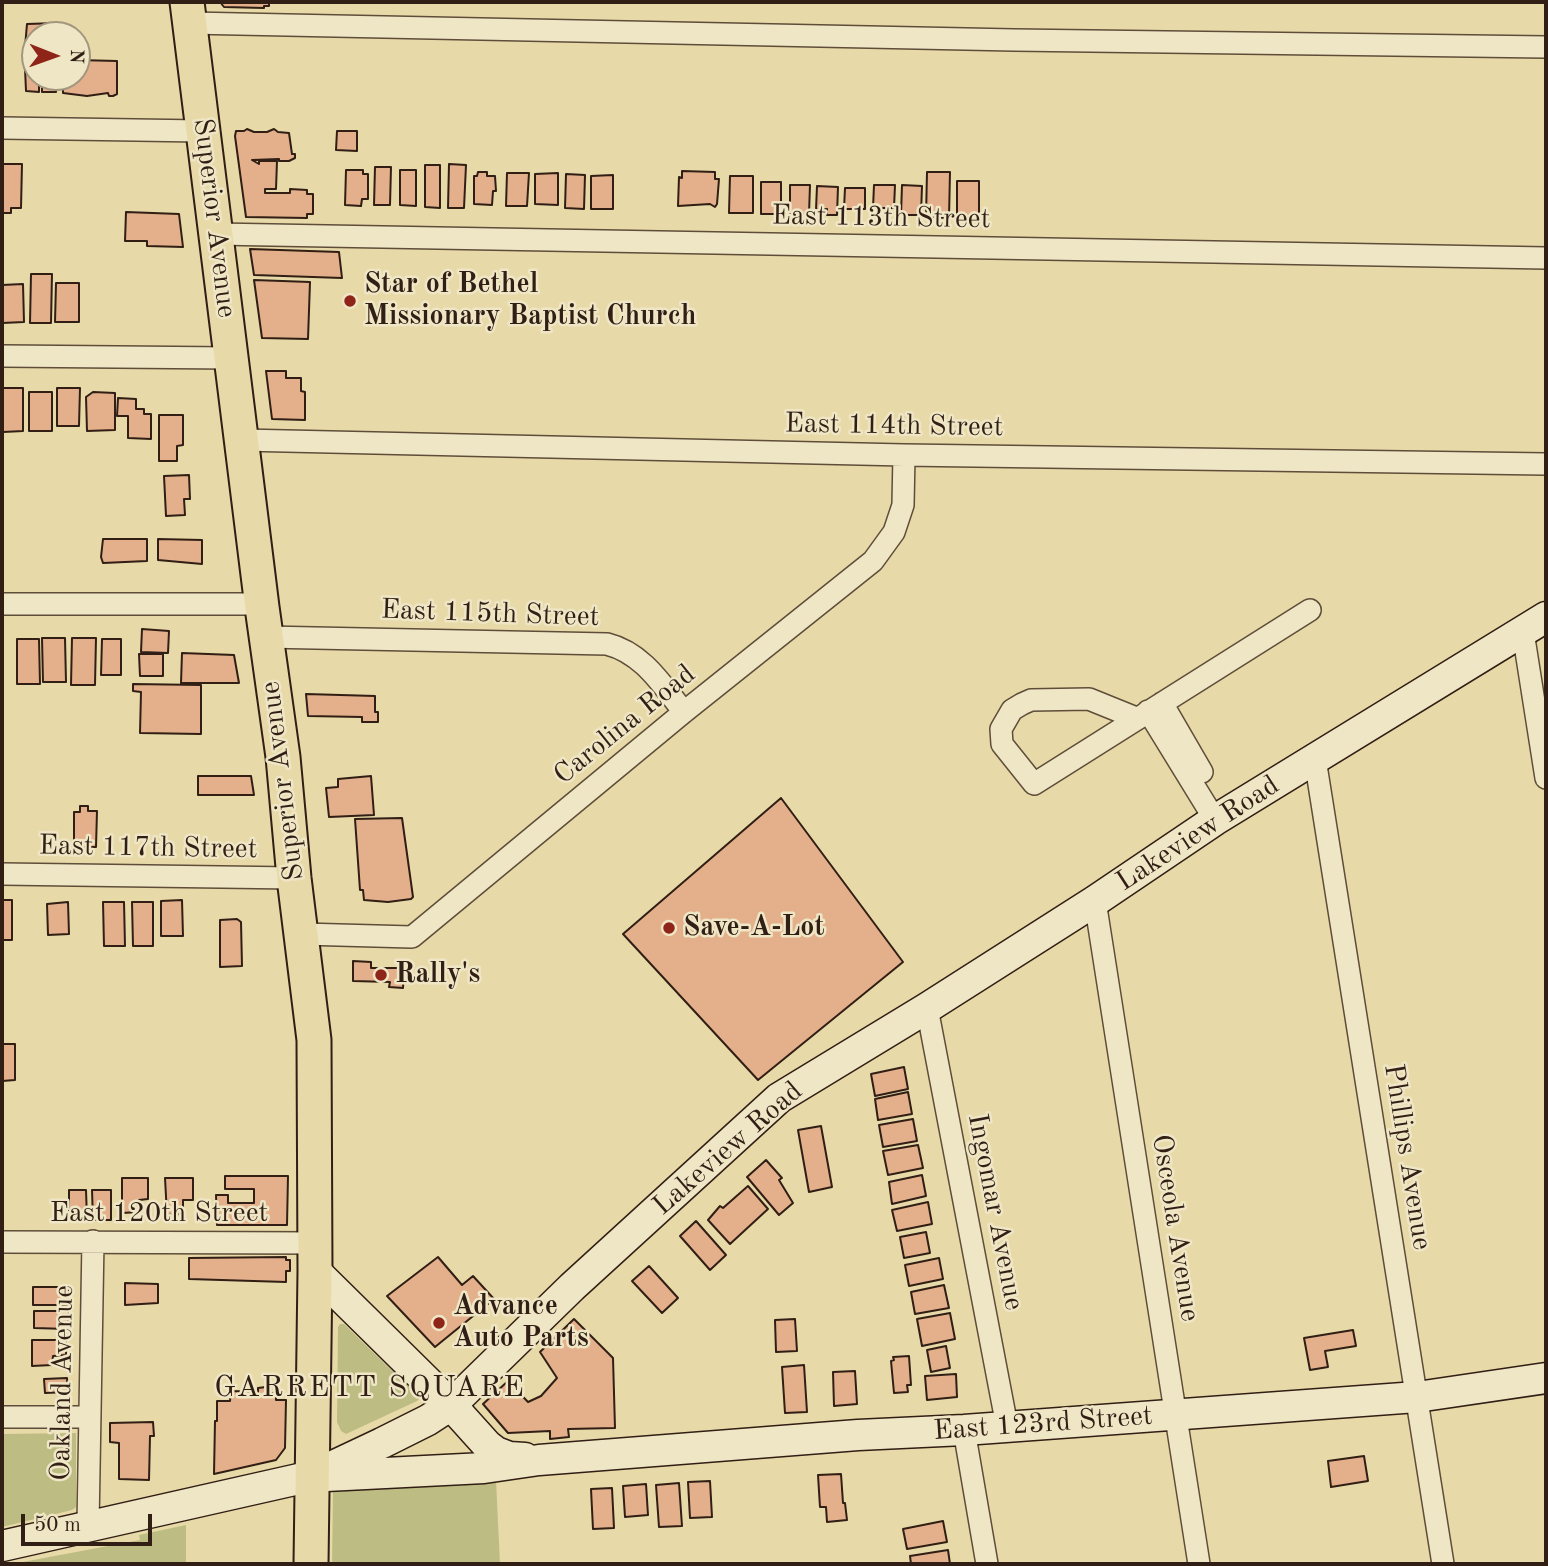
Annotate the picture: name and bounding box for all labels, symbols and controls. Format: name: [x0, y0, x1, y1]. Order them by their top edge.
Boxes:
north arrow: [21, 21, 91, 91]
text: N: [66, 49, 85, 64]
street label: Superior Avenue: [185, 116, 243, 320]
street label: East 113th Street: [771, 199, 991, 237]
place label: Star of Bethel Missionary Baptist Church: [364, 268, 697, 334]
marker: Star of Bethel Missionary Baptist Church: [342, 293, 358, 309]
street label: East 114th Street: [784, 407, 1004, 445]
street label: East 115th Street: [380, 593, 600, 635]
street label: Carolina Road: [547, 658, 703, 792]
street label: Superior Avenue: [254, 679, 312, 883]
street label: Lakeview Road: [1110, 769, 1286, 899]
street label: East 117th Street: [38, 829, 258, 867]
place label: Save-A-Lot: [683, 911, 825, 945]
marker: Save-A-Lot: [661, 920, 677, 936]
place label: Rally's: [395, 958, 480, 992]
marker: Rally's: [373, 967, 389, 983]
street label: Phillips Avenue: [1376, 1062, 1438, 1252]
street label: Lakeview Road: [646, 1075, 810, 1223]
street label: Ingomar Avenue: [959, 1111, 1031, 1313]
street label: Osceola Avenue: [1144, 1132, 1206, 1324]
street label: East 120th Street: [50, 1197, 268, 1231]
street label: Oakland Avenue: [44, 1285, 82, 1481]
place label: Advance Auto Parts: [453, 1290, 589, 1356]
marker: Advance Auto Parts: [431, 1315, 447, 1331]
district label: GARRETT SQUARE: [216, 1370, 524, 1406]
street label: East 123rd Street: [932, 1400, 1154, 1448]
scale bar: [24, 1500, 156, 1544]
text: 50 m: [34, 1515, 81, 1536]

